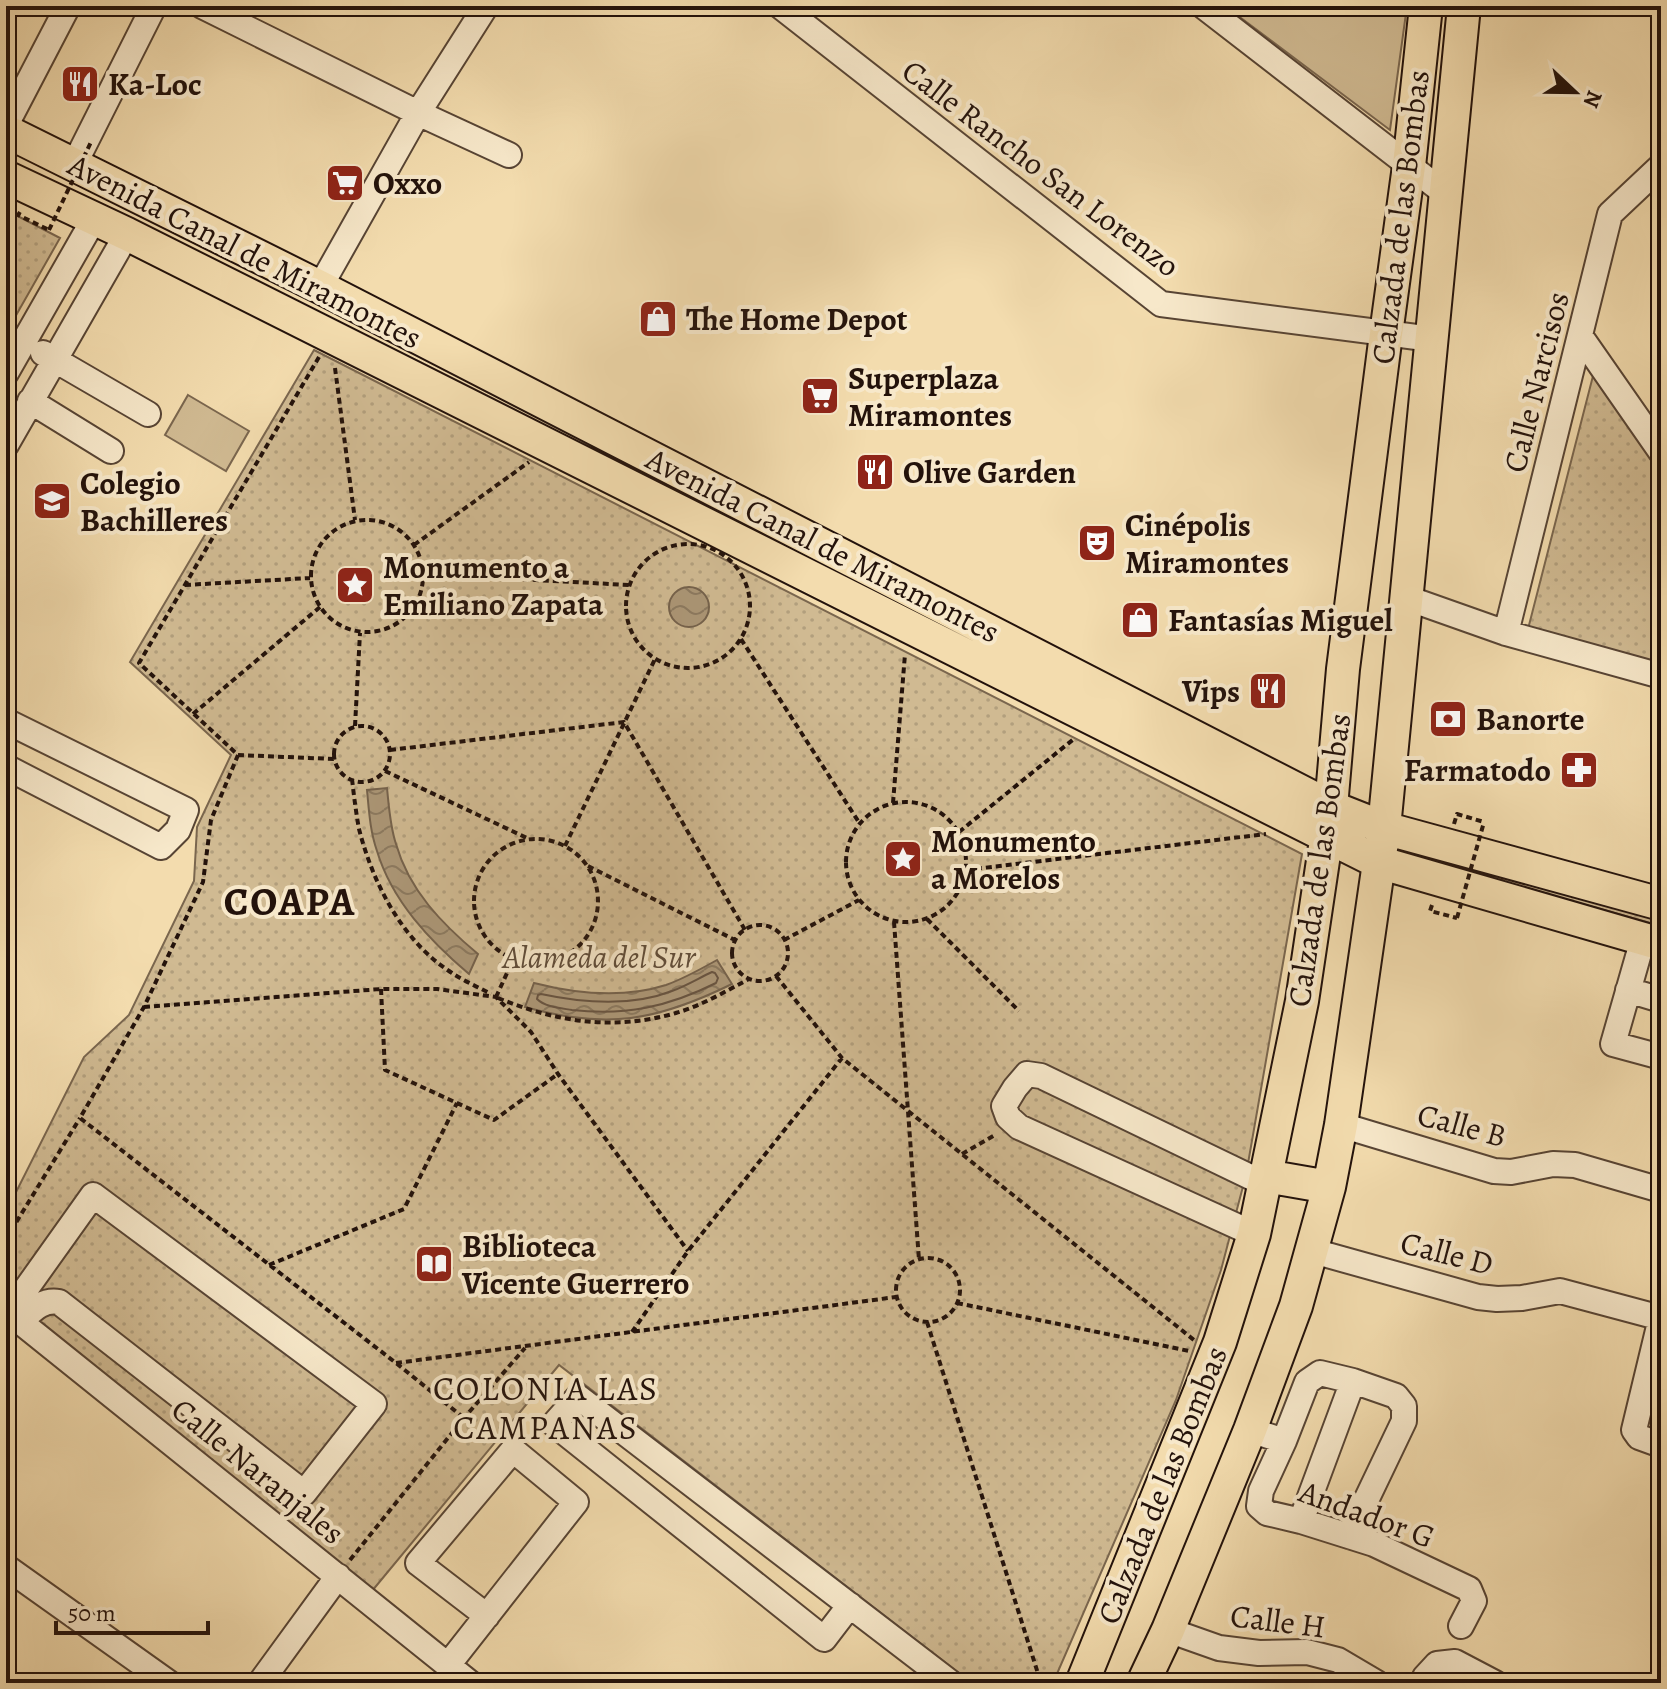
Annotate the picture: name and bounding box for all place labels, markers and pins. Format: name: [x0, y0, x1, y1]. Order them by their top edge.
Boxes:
place label: Ka-Loc: [108, 62, 202, 106]
restaurant icon: Ka-Loc: [59, 63, 101, 105]
place label: Oxxo: [373, 161, 442, 205]
supermarket icon: Oxxo: [324, 162, 366, 204]
place label: The Home Depot: [686, 297, 908, 341]
shop icon: The Home Depot: [637, 298, 679, 340]
place label: Superplaza Miramontes: [848, 356, 1012, 437]
supermarket icon: Superplaza Miramontes: [799, 375, 841, 417]
place label: Olive Garden: [903, 450, 1076, 494]
restaurant icon: Olive Garden: [854, 451, 896, 493]
place label: Colegio Bachilleres: [80, 461, 228, 542]
school or university icon: Colegio Bachilleres: [31, 480, 73, 522]
place label: Cinépolis Miramontes: [1125, 503, 1289, 584]
theatre icon: Cinépolis Miramontes: [1076, 522, 1118, 564]
place label: Monumento a Emiliano Zapata: [383, 545, 604, 626]
place icon: Monumento a Emiliano Zapata: [334, 564, 376, 606]
place label: Fantasías Miguel: [1168, 598, 1393, 642]
shop icon: Fantasías Miguel: [1119, 599, 1161, 641]
place label: Vips: [1181, 669, 1240, 713]
restaurant icon: Vips: [1247, 670, 1289, 712]
place label: Banorte: [1476, 697, 1585, 741]
bank icon: Banorte: [1427, 698, 1469, 740]
place label: Farmatodo: [1404, 748, 1551, 792]
pharmacy icon: Farmatodo: [1558, 749, 1600, 791]
place label: Monumento a Morelos: [931, 819, 1096, 900]
place icon: Monumento a Morelos: [882, 838, 924, 880]
place label: Biblioteca Vicente Guerrero: [461, 1224, 690, 1305]
library icon: Biblioteca Vicente Guerrero: [413, 1243, 455, 1285]

